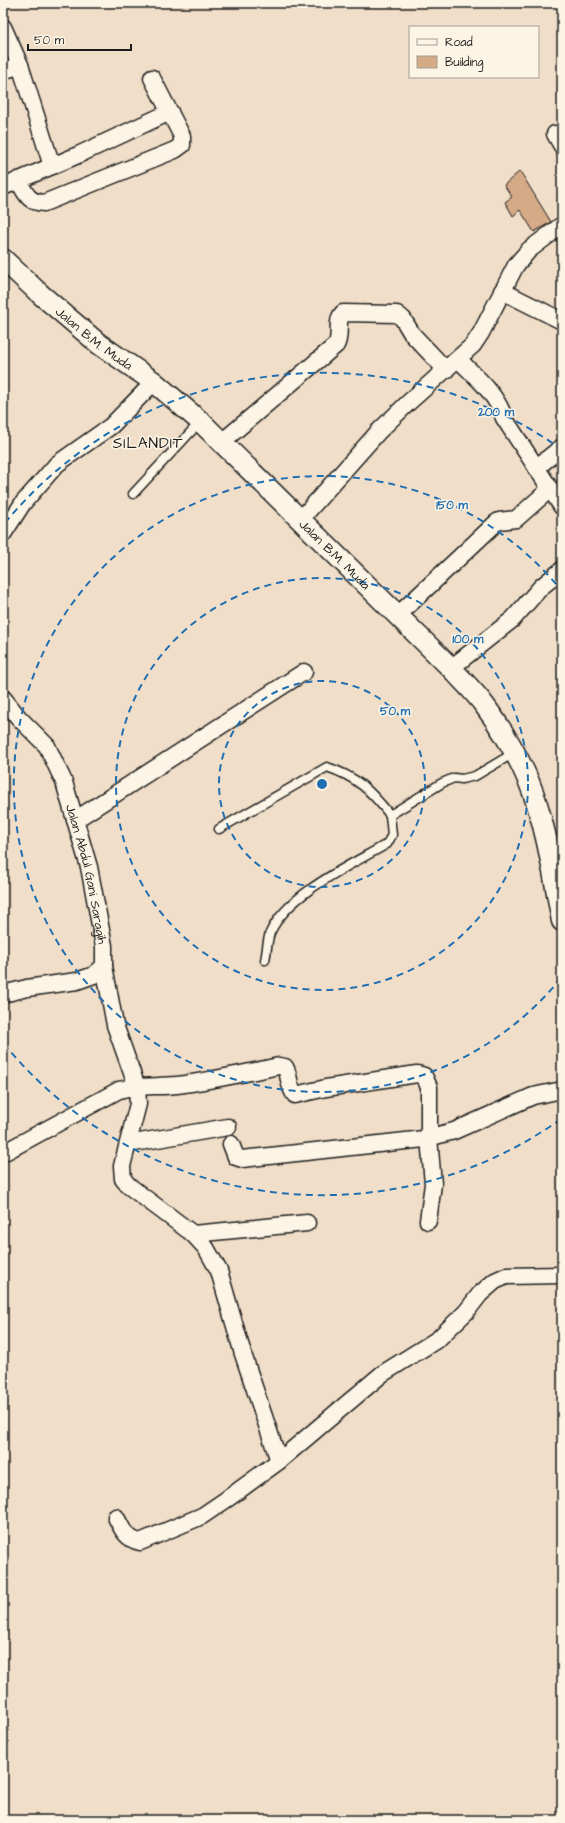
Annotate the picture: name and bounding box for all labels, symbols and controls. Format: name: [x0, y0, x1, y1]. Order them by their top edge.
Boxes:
scale bar: [28, 26, 131, 52]
legend: [409, 26, 539, 78]
text: 50 m: [34, 32, 65, 49]
text: Road: [445, 34, 473, 51]
text: Building: [445, 54, 483, 72]
street label: Jalan B.M. Muda: [51, 303, 136, 375]
text: 200 m: [477, 404, 515, 421]
district label: SILANDIT: [113, 433, 183, 454]
text: 150 m: [436, 497, 469, 514]
street label: Jalan B.M. Muda: [295, 515, 374, 594]
text: 100 m: [453, 631, 484, 648]
text: 50 m: [380, 703, 411, 720]
centre of rings: [315, 777, 329, 791]
street label: Jalan Abdul Gani Saragih: [61, 802, 112, 946]

